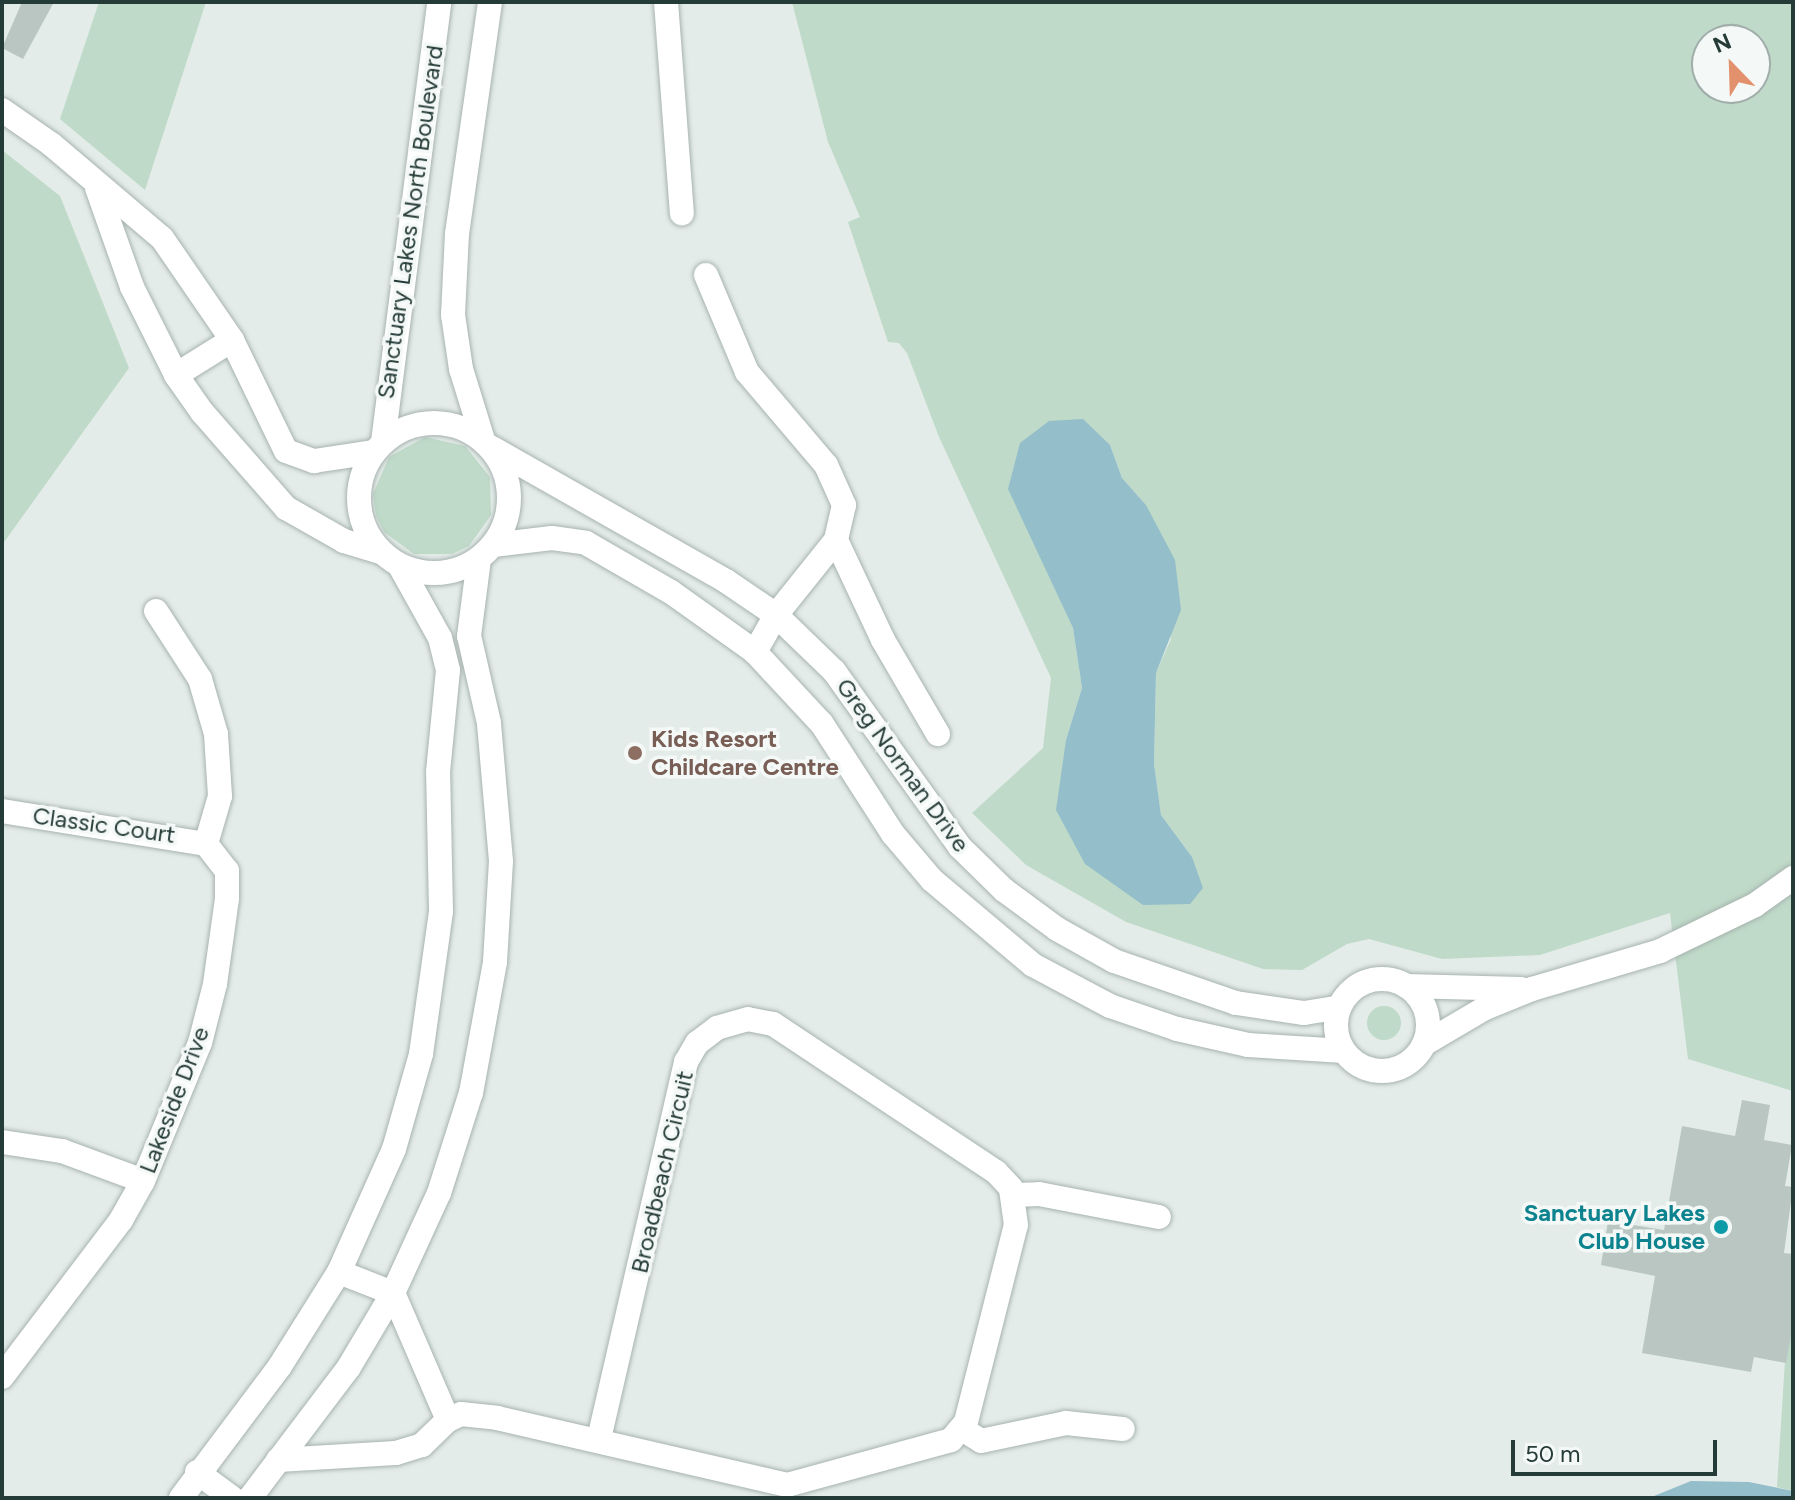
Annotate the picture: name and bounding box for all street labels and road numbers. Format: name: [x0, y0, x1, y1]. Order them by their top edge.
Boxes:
street label: Sanctuary Lakes North Boulevard: [371, 43, 449, 401]
street label: Greg Norman Drive: [830, 673, 976, 857]
street label: Classic Court: [31, 801, 177, 849]
street label: Lakeside Drive: [133, 1023, 215, 1177]
street label: Broadbeach Circuit: [625, 1068, 699, 1276]

